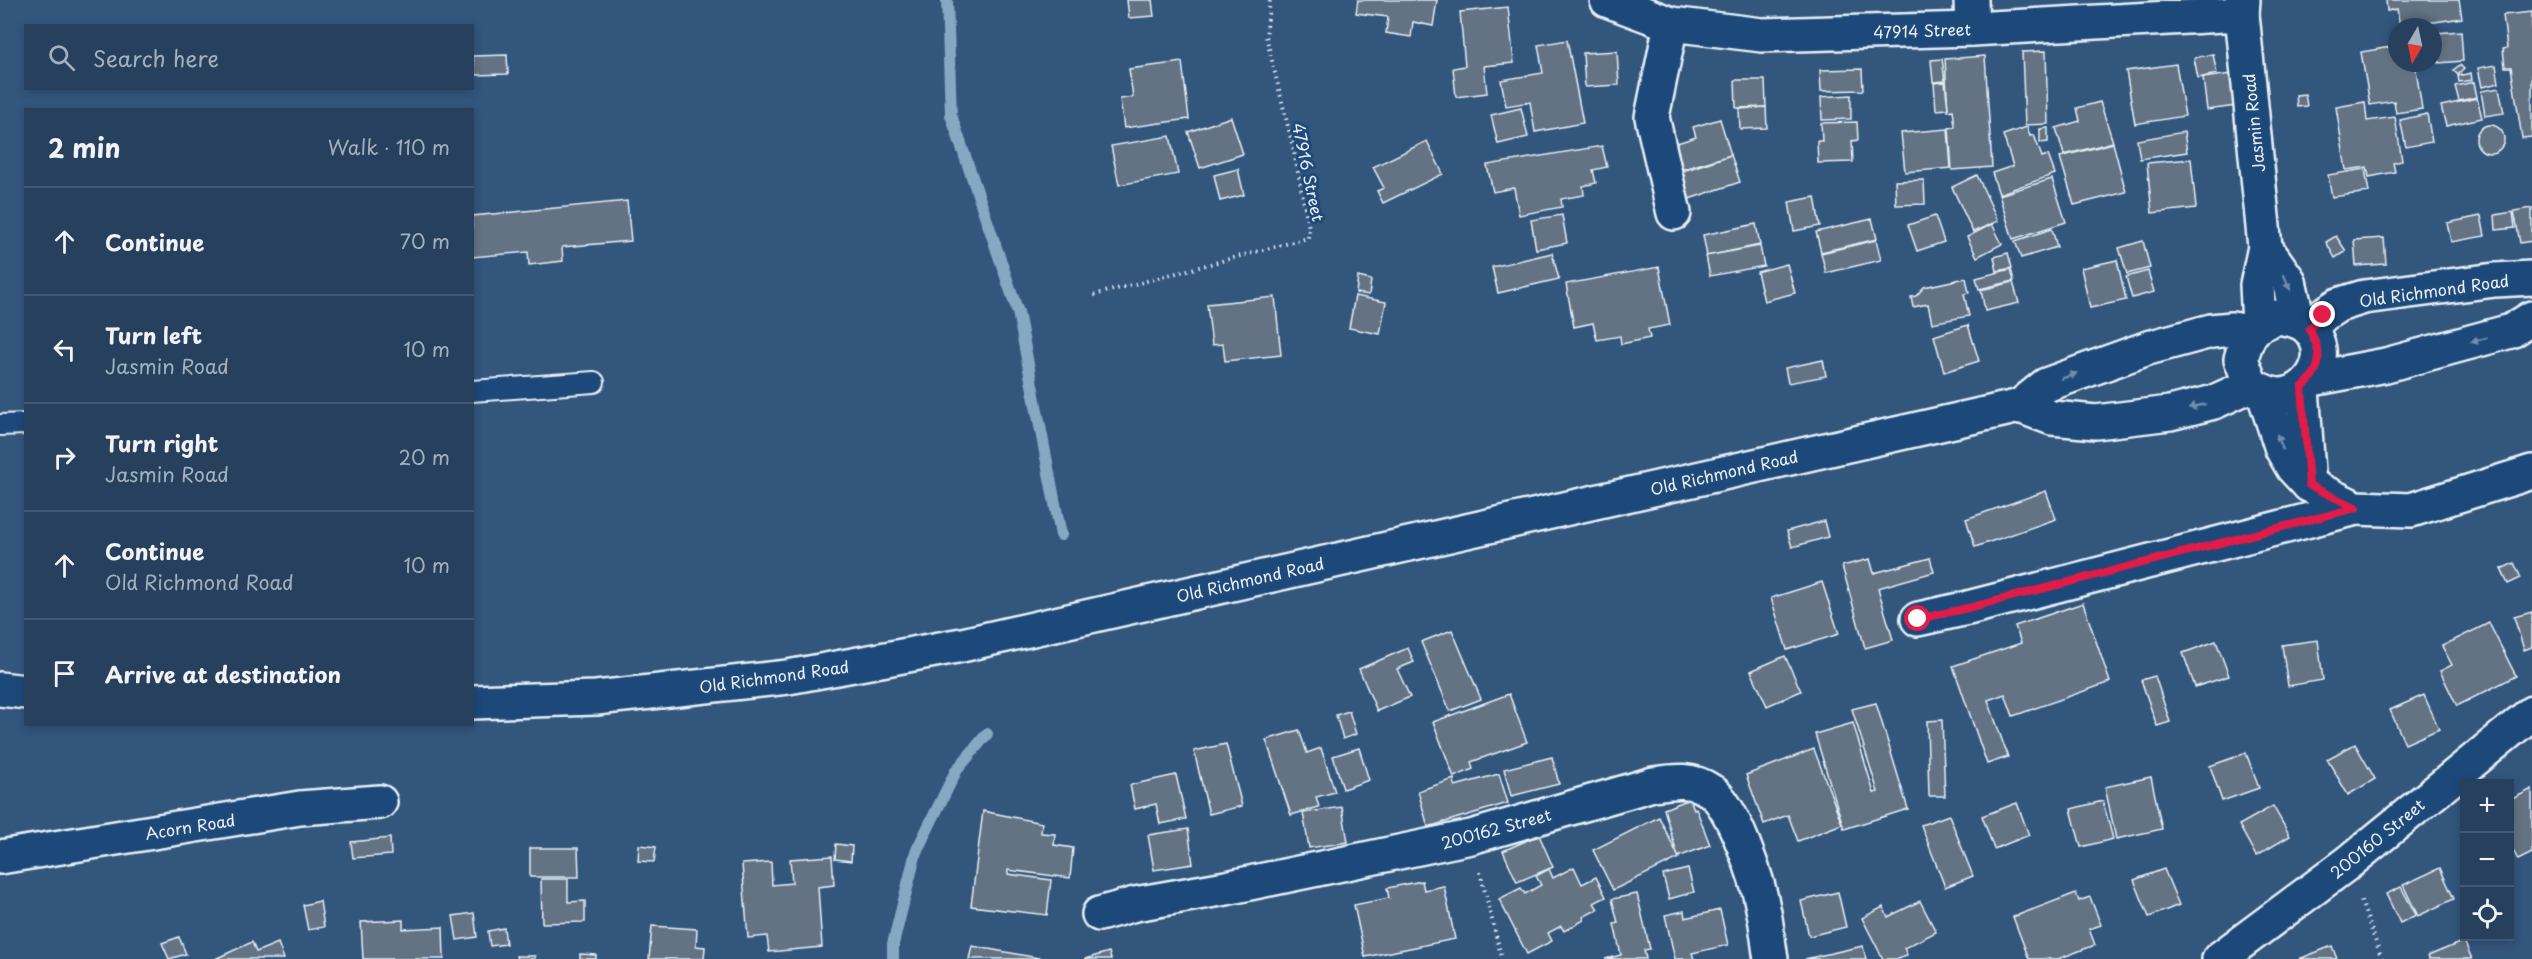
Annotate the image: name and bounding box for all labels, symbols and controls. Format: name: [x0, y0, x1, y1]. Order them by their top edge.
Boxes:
street label: 47914 Street: [1873, 16, 1971, 44]
north arrow: [2388, 18, 2442, 72]
search box: [24, 24, 474, 90]
icon: search: [45, 41, 78, 74]
text: Search here: [93, 41, 219, 74]
street label: Jasmin Road: [2236, 72, 2270, 174]
street label: 47916 Street: [1287, 120, 1331, 224]
text: 2 min: [48, 128, 121, 167]
text: Walk · 110 m: [328, 132, 450, 162]
icon: ahead: [48, 225, 81, 258]
text: Continue: [105, 225, 204, 258]
text: 70 m: [400, 226, 450, 256]
street label: Old Richmond Road: [2358, 268, 2510, 312]
one-way arrow: [2282, 273, 2292, 291]
route end: [2309, 301, 2335, 327]
text: Turn left: [105, 318, 202, 351]
icon: left: [48, 333, 81, 366]
text: 10 m: [403, 334, 450, 364]
one-way arrow: [2469, 336, 2487, 345]
text: Jasmin Road: [105, 351, 229, 381]
one-way arrow: [2061, 371, 2079, 381]
one-way arrow: [2188, 402, 2206, 412]
text: Turn right: [105, 426, 218, 459]
one-way arrow: [2274, 433, 2284, 451]
icon: right: [48, 441, 81, 474]
text: 20 m: [398, 442, 450, 472]
street label: Old Richmond Road: [1648, 443, 1800, 501]
text: Jasmin Road: [105, 459, 229, 489]
text: Continue: [105, 534, 204, 567]
icon: ahead: [48, 549, 81, 582]
text: 10 m: [403, 550, 450, 580]
street label: Old Richmond Road: [1174, 550, 1326, 608]
text: Old Richmond Road: [105, 567, 294, 597]
route start: [1904, 605, 1930, 631]
street label: Old Richmond Road: [698, 654, 850, 698]
icon: arrive: [48, 657, 81, 690]
text: Arrive at destination: [105, 657, 341, 690]
map controls: [2460, 779, 2514, 941]
button: +: [2460, 779, 2514, 833]
street label: 200160 Street: [2325, 792, 2430, 884]
street label: 200162 Street: [1438, 802, 1554, 854]
street label: Acorn Road: [143, 807, 237, 845]
button: −: [2460, 833, 2514, 887]
button: locate: [2460, 887, 2514, 941]

